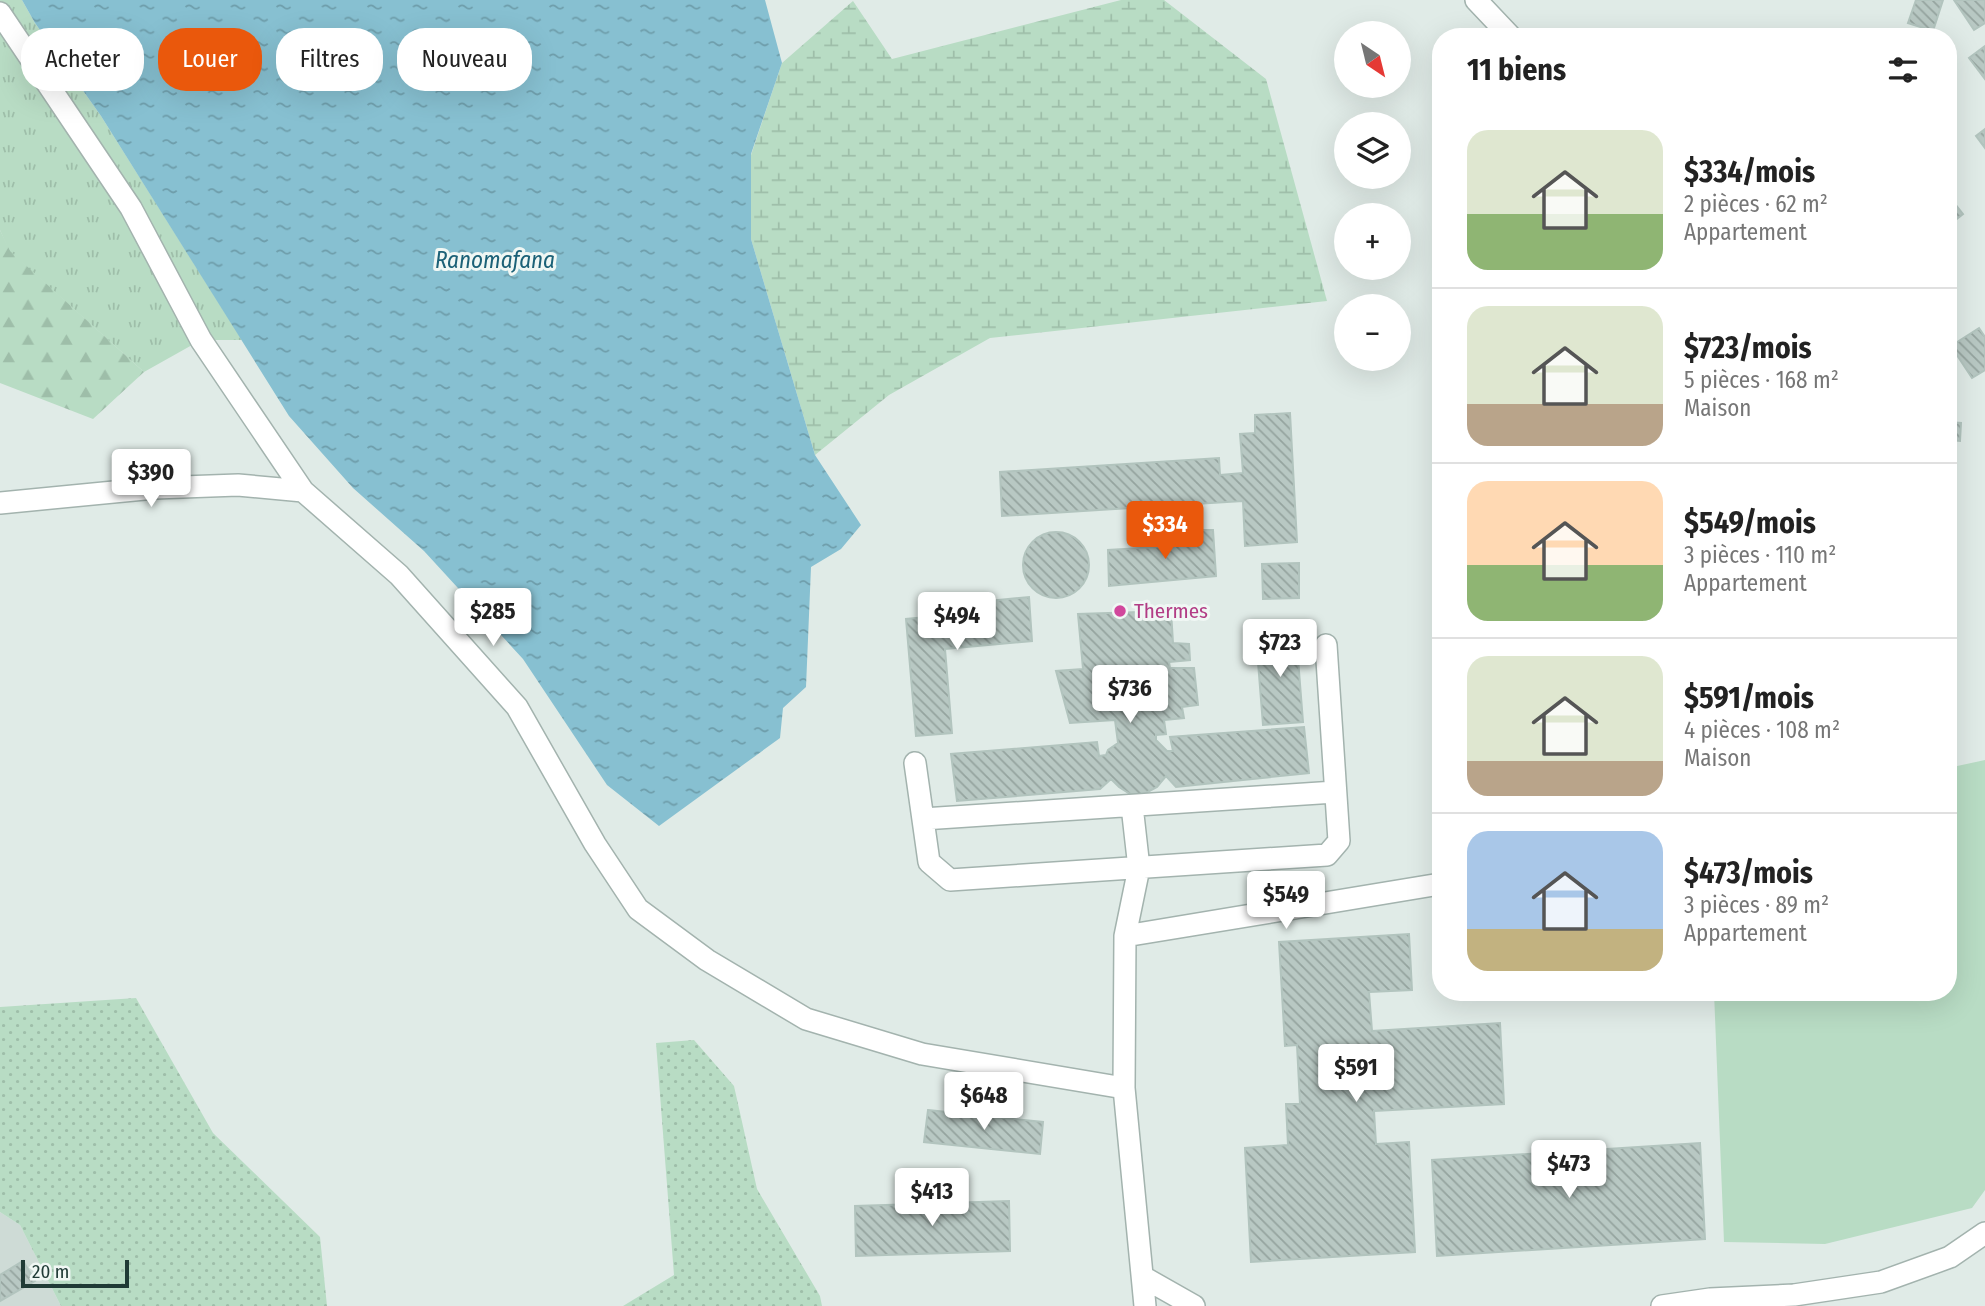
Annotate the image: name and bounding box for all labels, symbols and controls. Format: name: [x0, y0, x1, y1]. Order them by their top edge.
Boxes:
north arrow: [1334, 21, 1410, 98]
map controls: [1334, 21, 1411, 371]
chip: Acheter: [21, 28, 144, 91]
chip: Louer: [158, 28, 262, 91]
chip: Filtres: [276, 28, 383, 91]
chip: Nouveau: [397, 28, 532, 91]
icon: filters: [1884, 51, 1922, 89]
text: 11 biens: [1467, 52, 1566, 88]
button: layers: [1334, 112, 1411, 189]
text: $334/mois: [1684, 154, 1815, 190]
icon: home: [1523, 158, 1607, 242]
text: 2 pièces · 62 m²: [1684, 190, 1828, 218]
button: +: [1334, 203, 1411, 280]
text: Appartement: [1684, 218, 1807, 246]
water label: Ranomafana: [435, 246, 555, 274]
button: −: [1334, 294, 1411, 371]
text: $723/mois: [1684, 330, 1812, 366]
icon: home: [1523, 334, 1607, 418]
text: 5 pièces · 168 m²: [1684, 366, 1839, 394]
text: Maison: [1684, 394, 1751, 422]
pin: $390: [110, 449, 192, 509]
text: $390: [128, 458, 174, 486]
pin: $334: [1124, 502, 1206, 561]
text: $549/mois: [1684, 505, 1816, 541]
icon: home: [1523, 509, 1607, 593]
text: $334: [1143, 510, 1188, 538]
text: 3 pièces · 110 m²: [1684, 541, 1836, 569]
text: Appartement: [1684, 569, 1807, 597]
pin: $285: [452, 588, 534, 648]
pin: $494: [916, 592, 998, 652]
text: $285: [470, 597, 516, 625]
place label: Thermes: [1134, 598, 1208, 624]
text: $494: [934, 601, 980, 629]
marker: Thermes: [1112, 603, 1128, 619]
pin: $723: [1239, 620, 1321, 679]
text: $723: [1259, 628, 1301, 656]
pin: $736: [1089, 666, 1171, 725]
text: $736: [1108, 674, 1152, 702]
text: $591/mois: [1684, 680, 1814, 716]
icon: home: [1523, 684, 1607, 768]
text: 4 pièces · 108 m²: [1684, 716, 1840, 744]
text: Maison: [1684, 744, 1751, 772]
text: $473/mois: [1684, 855, 1813, 891]
icon: home: [1523, 859, 1607, 943]
pin: $549: [1245, 872, 1327, 931]
text: $549: [1263, 880, 1309, 908]
text: 3 pièces · 89 m²: [1684, 891, 1829, 919]
text: Appartement: [1684, 919, 1807, 947]
pin: $591: [1315, 1044, 1397, 1104]
text: $591: [1334, 1053, 1378, 1081]
pin: $648: [943, 1072, 1025, 1132]
text: $648: [960, 1081, 1008, 1109]
pin: $473: [1528, 1140, 1610, 1200]
text: $473: [1547, 1149, 1591, 1177]
pin: $413: [891, 1168, 973, 1228]
text: $413: [911, 1177, 953, 1205]
scale bar: [21, 1257, 130, 1289]
text: 20 m: [32, 1260, 69, 1283]

